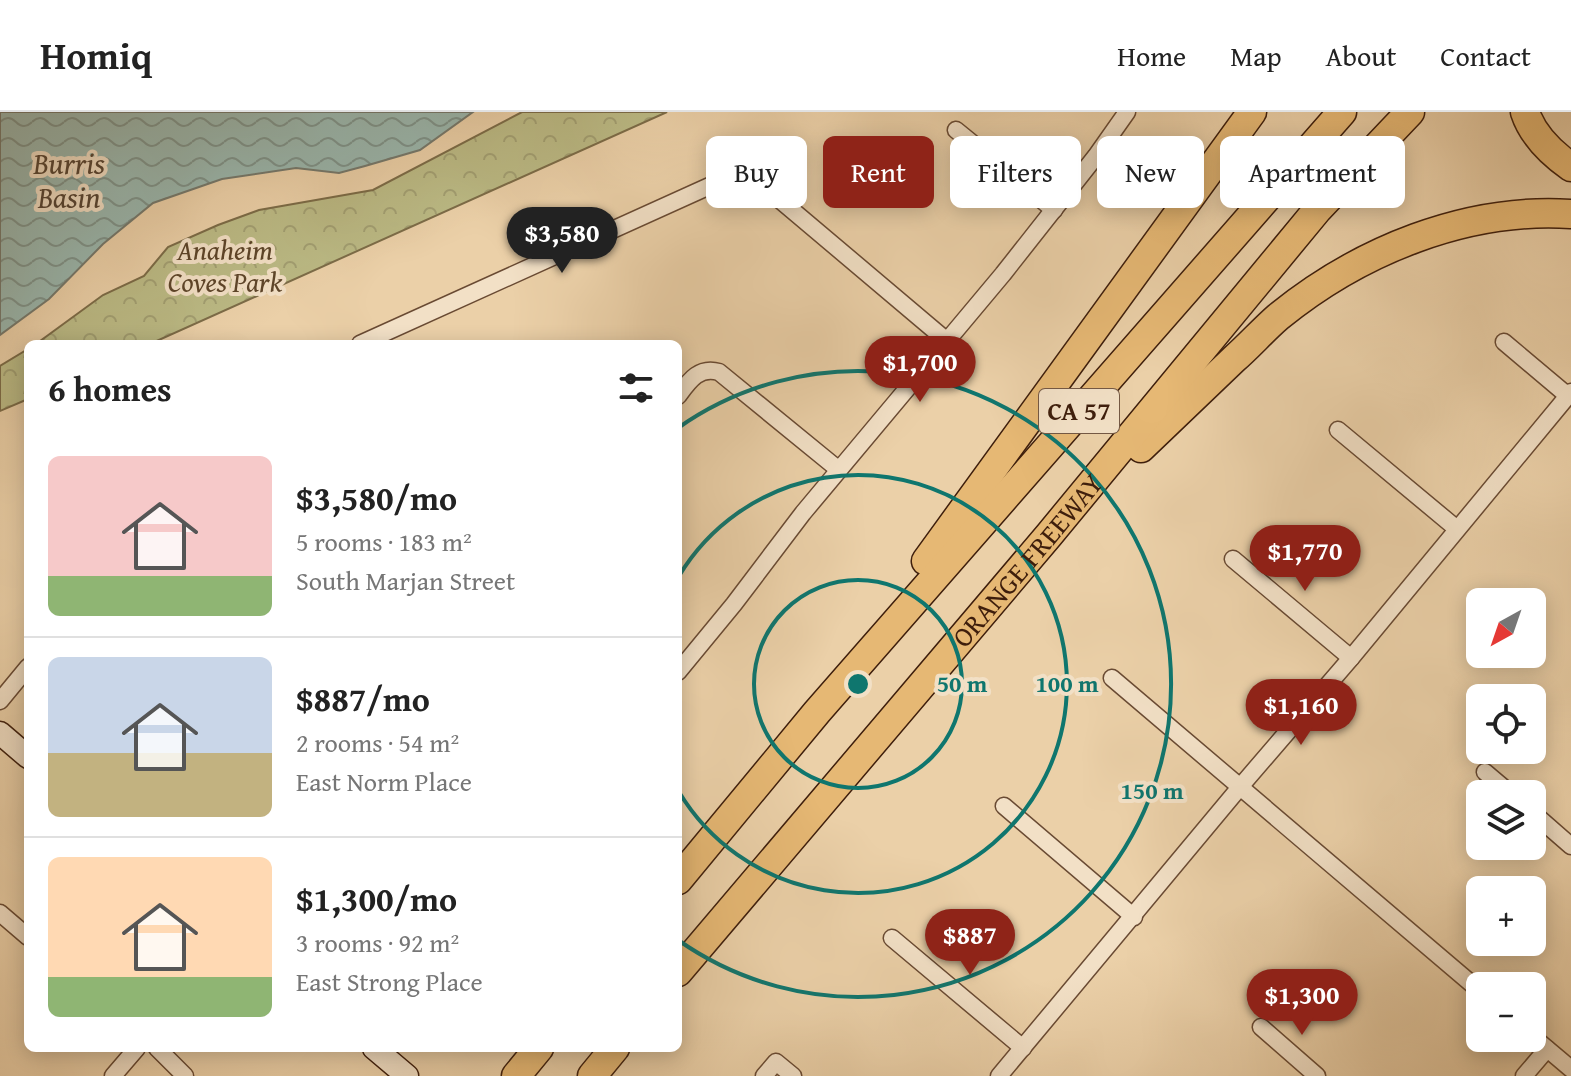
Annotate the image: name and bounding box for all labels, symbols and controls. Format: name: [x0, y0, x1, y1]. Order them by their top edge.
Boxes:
text: Homiq: [40, 27, 152, 83]
text: Home: [1117, 35, 1186, 76]
text: Map: [1230, 35, 1282, 76]
text: About: [1326, 35, 1396, 76]
text: Contact: [1440, 35, 1531, 76]
chip: Buy: [706, 136, 807, 208]
chip: Rent: [823, 136, 934, 208]
chip: Filters: [950, 136, 1081, 208]
chip: New: [1097, 136, 1204, 208]
chip: Apartment: [1220, 136, 1405, 208]
water label: Burris Basin: [32, 141, 105, 219]
pin: $3,580: [497, 207, 627, 275]
text: $3,580: [525, 213, 599, 252]
park label: Anaheim Coves Park: [168, 229, 282, 302]
pin: $1,700: [855, 336, 985, 404]
text: $1,700: [883, 342, 957, 381]
text: 6 homes: [48, 364, 172, 413]
icon: filters: [614, 366, 658, 410]
road number: CA 57: [1039, 389, 1119, 433]
street label: ORANGE FREEWAY: [941, 464, 1112, 656]
text: $3,580/mo: [296, 473, 457, 522]
icon: home: [112, 488, 208, 584]
text: 5 rooms · 183 m²: [296, 522, 472, 561]
pin: $1,770: [1240, 525, 1370, 593]
text: $1,770: [1268, 531, 1342, 570]
text: South Marjan Street: [296, 561, 515, 600]
north arrow: [1466, 588, 1546, 668]
map controls: [1466, 588, 1546, 1052]
text: 50 m: [937, 666, 988, 701]
text: 100 m: [1035, 666, 1099, 701]
centre of rings: [844, 670, 872, 698]
text: $887/mo: [296, 674, 430, 723]
pin: $1,160: [1236, 679, 1366, 747]
button: locate: [1466, 684, 1546, 764]
text: $1,160: [1264, 685, 1338, 724]
icon: home: [112, 689, 208, 785]
text: 2 rooms · 54 m²: [296, 723, 459, 762]
text: East Norm Place: [296, 762, 472, 801]
text: 150 m: [1120, 773, 1184, 808]
button: layers: [1466, 780, 1546, 860]
text: $1,300/mo: [296, 874, 457, 923]
button: +: [1466, 876, 1546, 956]
icon: home: [112, 889, 208, 985]
pin: $887: [923, 909, 1017, 977]
text: $887: [943, 915, 997, 954]
text: 3 rooms · 92 m²: [296, 923, 459, 962]
text: East Strong Place: [296, 962, 483, 1001]
pin: $1,300: [1237, 969, 1367, 1037]
button: −: [1466, 972, 1546, 1052]
text: $1,300: [1265, 975, 1339, 1014]

